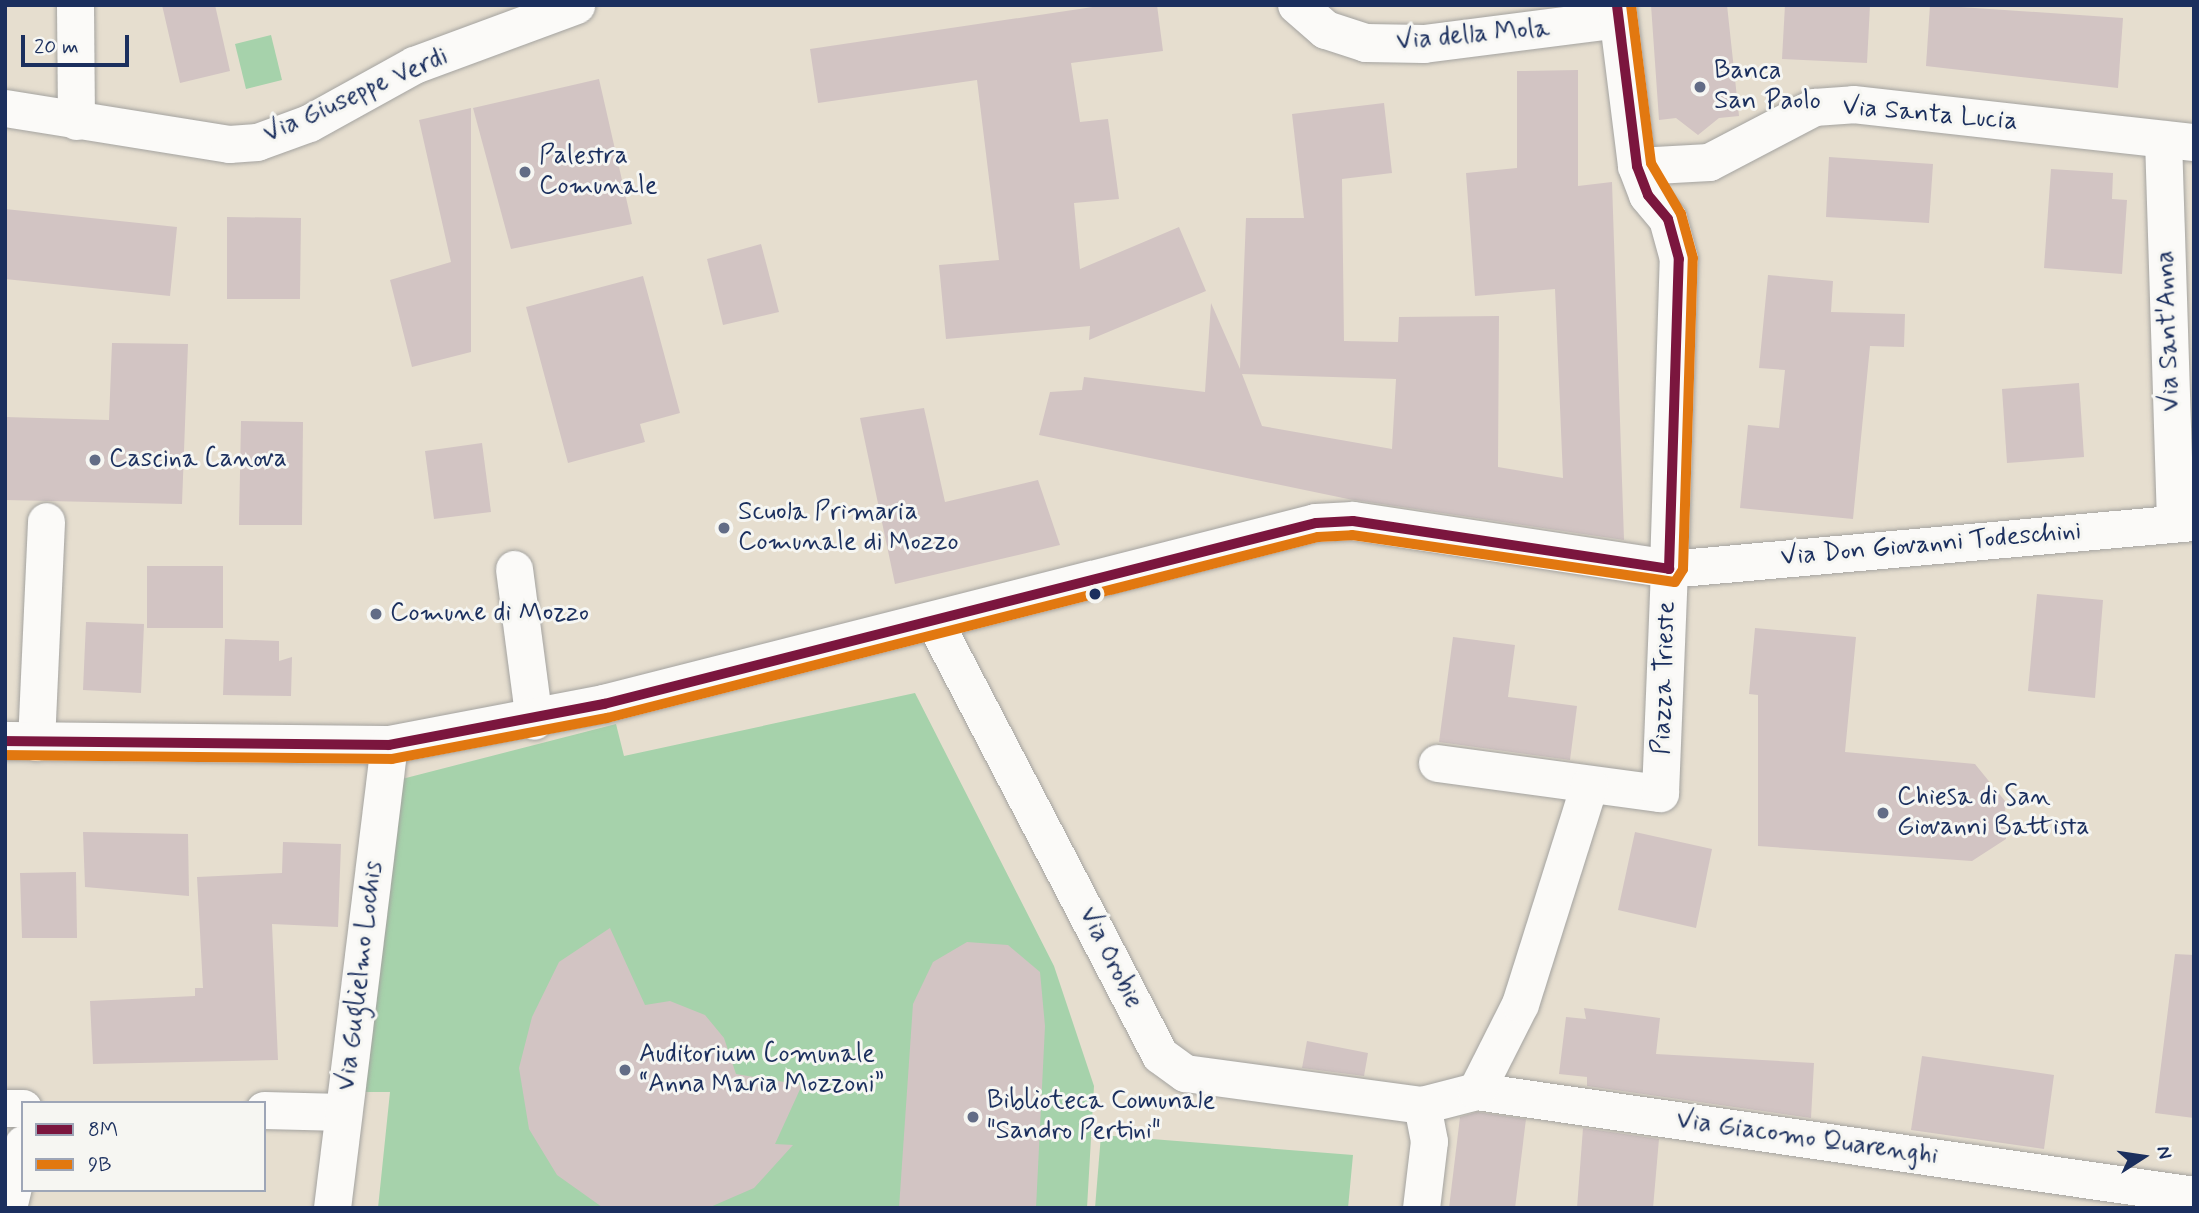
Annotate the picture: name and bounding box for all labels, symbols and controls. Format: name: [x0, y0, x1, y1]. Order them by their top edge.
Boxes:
street label: Via della Mola: [1396, 14, 1550, 58]
scale bar: [24, 21, 133, 65]
text: 20 m: [34, 33, 79, 61]
street label: Via Giuseppe Verdi: [260, 42, 452, 150]
place label: Banca San Paolo: [1714, 56, 1818, 118]
marker: Banca San Paolo: [1692, 79, 1708, 95]
street label: Via Santa Lucia: [1841, 92, 2019, 138]
place label: Palestra Comunale: [539, 141, 657, 202]
marker: Palestra Comunale: [517, 164, 533, 180]
street label: Via Sant'Anna: [2151, 251, 2187, 411]
place label: Cascina Canova: [109, 444, 285, 476]
marker: Cascina Canova: [87, 452, 103, 468]
place label: Scuola Primaria Comunale di Mozzo: [738, 497, 960, 558]
street label: Via Don Giovanni Todeschini: [1780, 516, 2082, 574]
marker: Scuola Primaria Comunale di Mozzo: [716, 520, 732, 536]
unlabelled marker: [1088, 587, 1102, 601]
place label: Comune di Mozzo: [390, 598, 590, 630]
street label: Piazza Trieste: [1647, 601, 1683, 755]
marker: Comune di Mozzo: [368, 606, 384, 622]
place label: Chiesa di San Giovanni Battista: [1897, 782, 2087, 844]
marker: Chiesa di San Giovanni Battista: [1875, 805, 1891, 821]
street label: Via Guglielmo Lochis: [331, 860, 391, 1092]
street label: Via Orobie: [1071, 901, 1149, 1015]
place label: Auditorium Comunale “Anna Maria Mozzoni”: [639, 1039, 888, 1100]
marker: Auditorium Comunale “Anna Maria Mozzoni”: [617, 1062, 633, 1078]
place label: Biblioteca Comunale "Sandro Pertini": [987, 1086, 1229, 1148]
legend: [21, 1101, 266, 1192]
street label: Via Giacomo Quarenghi: [1675, 1105, 1939, 1173]
marker: Biblioteca Comunale "Sandro Pertini": [965, 1109, 981, 1125]
text: 8M: [88, 1116, 118, 1144]
north arrow: [2108, 1122, 2178, 1192]
text: N: [2150, 1144, 2178, 1161]
text: 9B: [88, 1151, 112, 1179]

